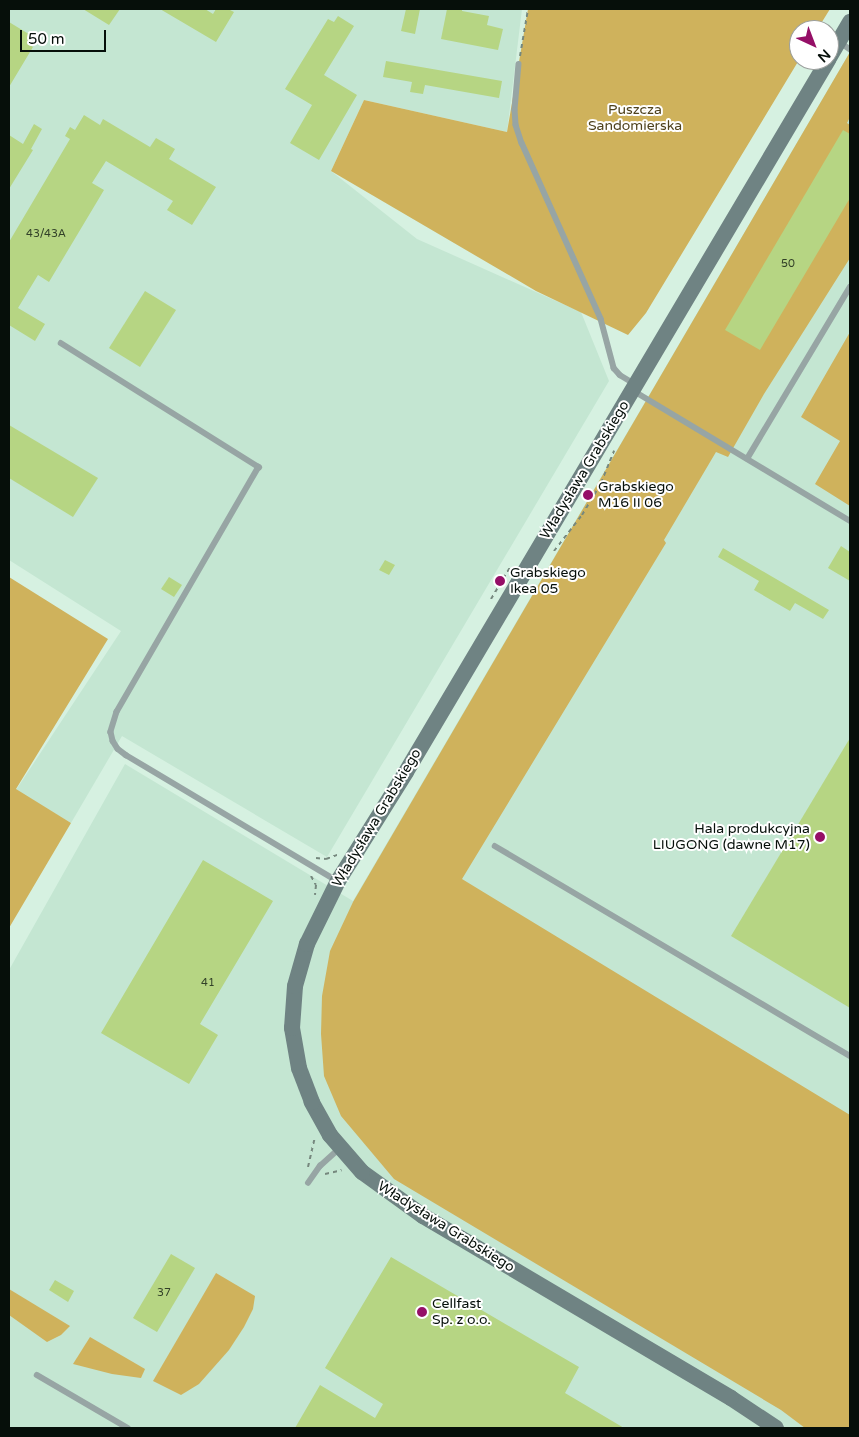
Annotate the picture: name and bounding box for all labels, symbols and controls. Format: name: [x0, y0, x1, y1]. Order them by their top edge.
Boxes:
scale bar: [22, 20, 109, 52]
north arrow: [789, 20, 839, 70]
text: 50 m: [28, 30, 65, 48]
text: N: [814, 46, 834, 66]
park label: Puszcza Sandomierska: [588, 102, 682, 134]
house number: 43/43A: [26, 227, 66, 241]
house number: 50: [781, 257, 795, 271]
street label: Władysława Grabskiego: [537, 398, 633, 542]
place label: Grabskiego M16 II 06: [598, 479, 674, 512]
marker: Grabskiego M16 II 06: [582, 489, 594, 501]
place label: Grabskiego Ikea 05: [510, 565, 586, 598]
marker: Grabskiego Ikea 05: [494, 575, 506, 587]
street label: Władysława Grabskiego: [329, 746, 425, 890]
place label: Hala produkcyjna LIUGONG (dawne M17): [653, 821, 810, 854]
marker: Hala produkcyjna LIUGONG (dawne M17): [814, 831, 826, 843]
house number: 41: [201, 976, 215, 990]
street label: Władysława Grabskiego: [374, 1178, 518, 1276]
house number: 37: [157, 1286, 171, 1300]
place label: Cellfast Sp. z o.o.: [432, 1296, 491, 1328]
marker: Cellfast Sp. z o.o.: [416, 1306, 428, 1318]

